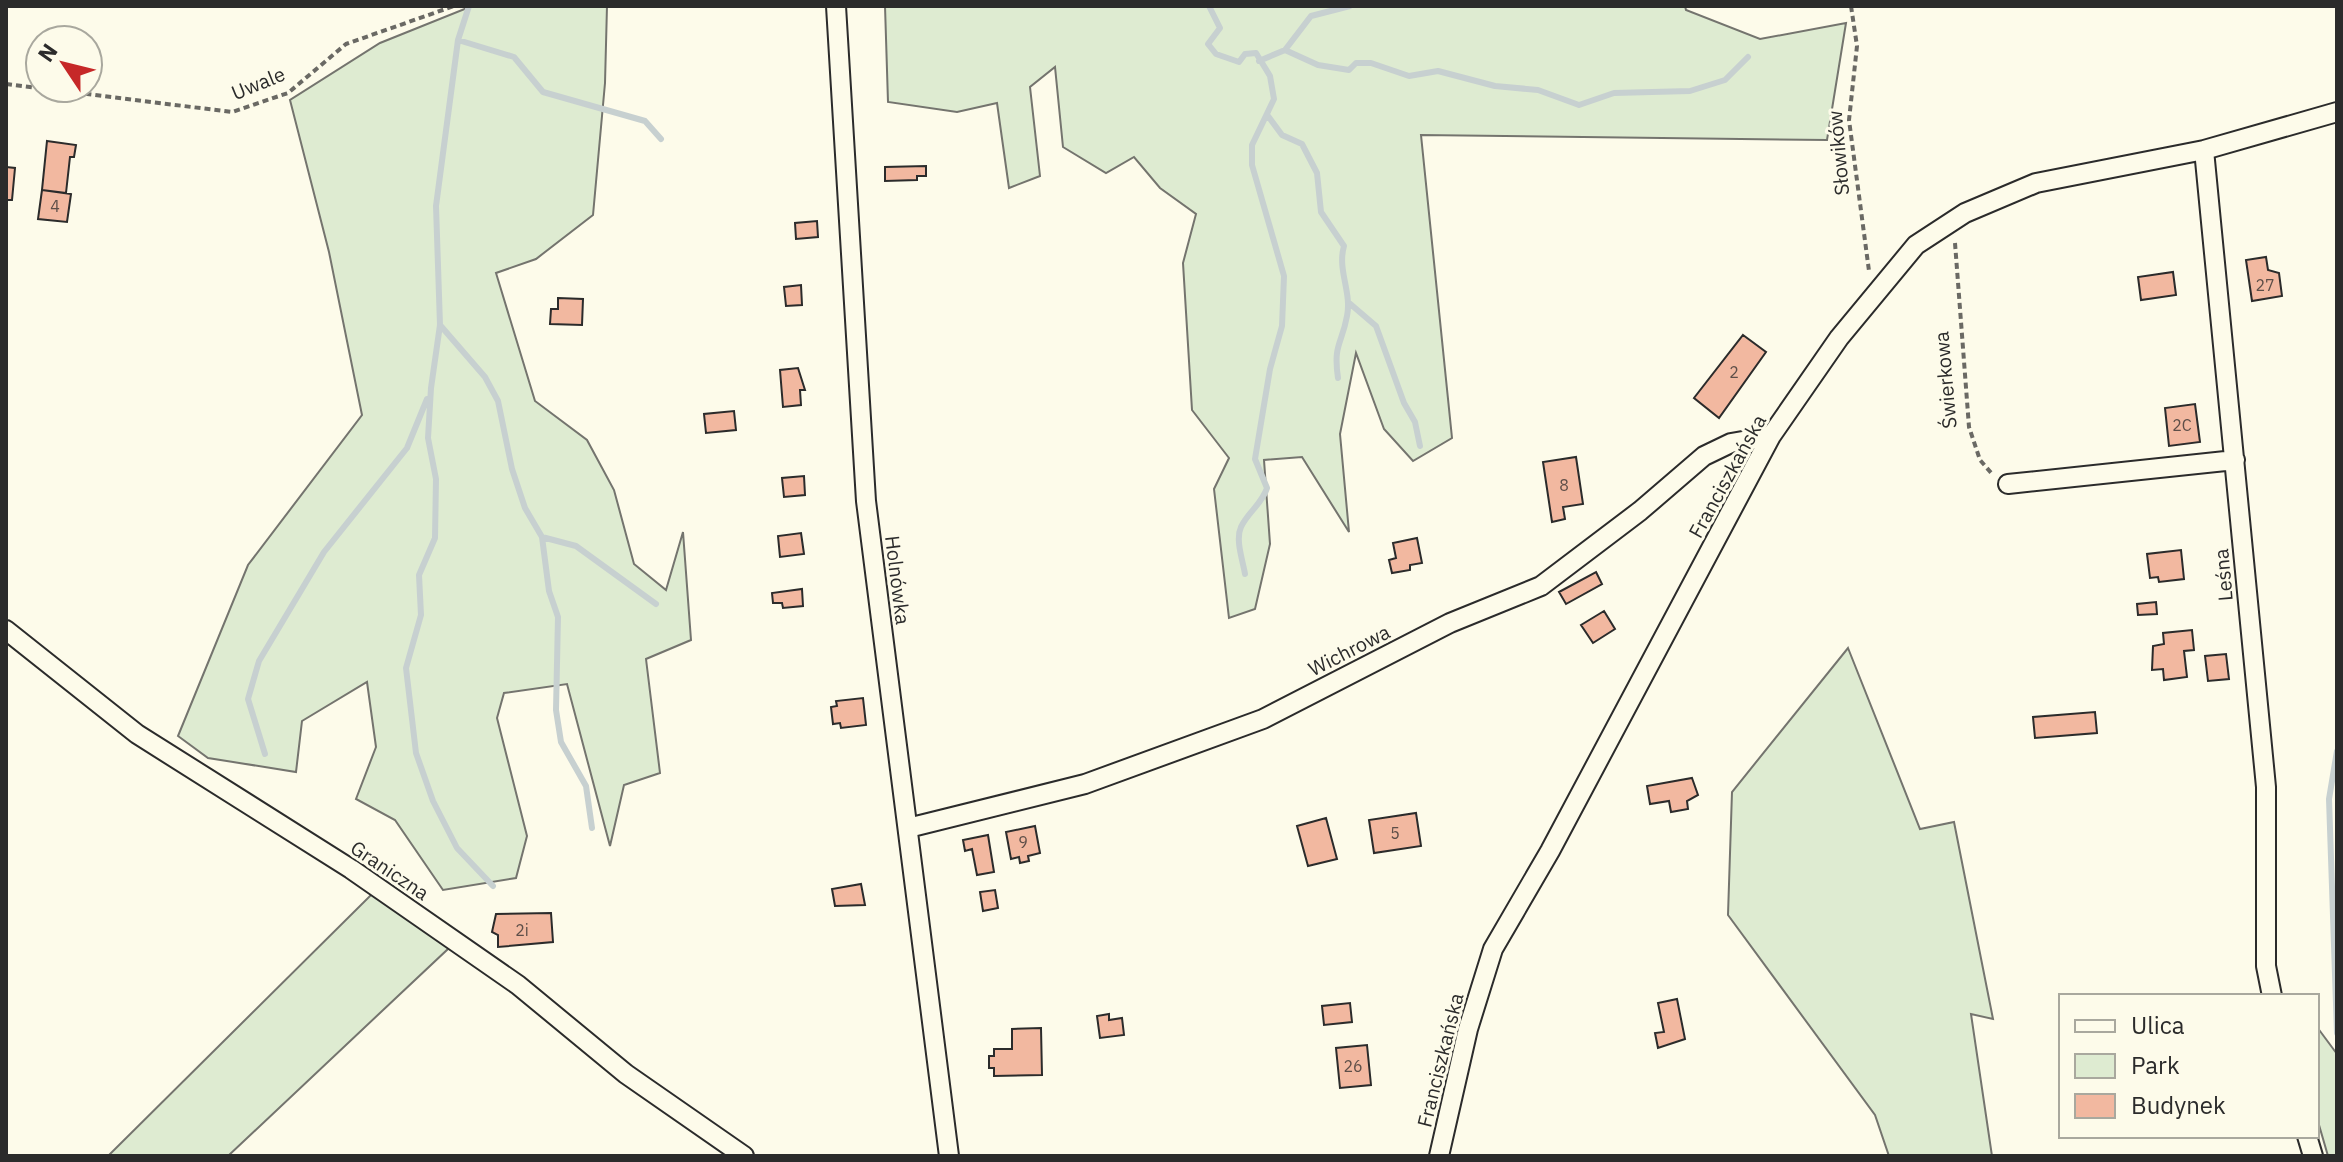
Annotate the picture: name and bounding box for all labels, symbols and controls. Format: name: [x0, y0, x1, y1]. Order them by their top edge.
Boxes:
north arrow: [24, 24, 104, 104]
text: N: [31, 37, 64, 67]
street label: Uwale: [227, 60, 289, 106]
street label: Słowików: [1821, 109, 1855, 197]
house number: 4: [50, 196, 60, 216]
house number: 27: [2255, 275, 2275, 295]
street label: Świerkowa: [1927, 330, 1963, 430]
house number: 2: [1729, 362, 1739, 382]
street label: Franciszkańska: [1682, 409, 1772, 543]
house number: 2C: [2172, 415, 2192, 435]
house number: 8: [1559, 475, 1569, 495]
street label: Holnówka: [879, 534, 917, 626]
street label: Leśna: [2207, 547, 2239, 602]
street label: Wichrowa: [1303, 618, 1395, 682]
house number: 5: [1390, 823, 1400, 843]
house number: 9: [1018, 832, 1028, 852]
street label: Graniczna: [345, 834, 435, 906]
house number: 2i: [515, 920, 529, 940]
street label: Franciszkańska: [1410, 990, 1470, 1130]
legend: [2059, 994, 2319, 1138]
text: Ulica: [2131, 1009, 2185, 1041]
text: Park: [2131, 1049, 2180, 1081]
house number: 26: [1343, 1056, 1363, 1076]
text: Budynek: [2131, 1089, 2226, 1121]

